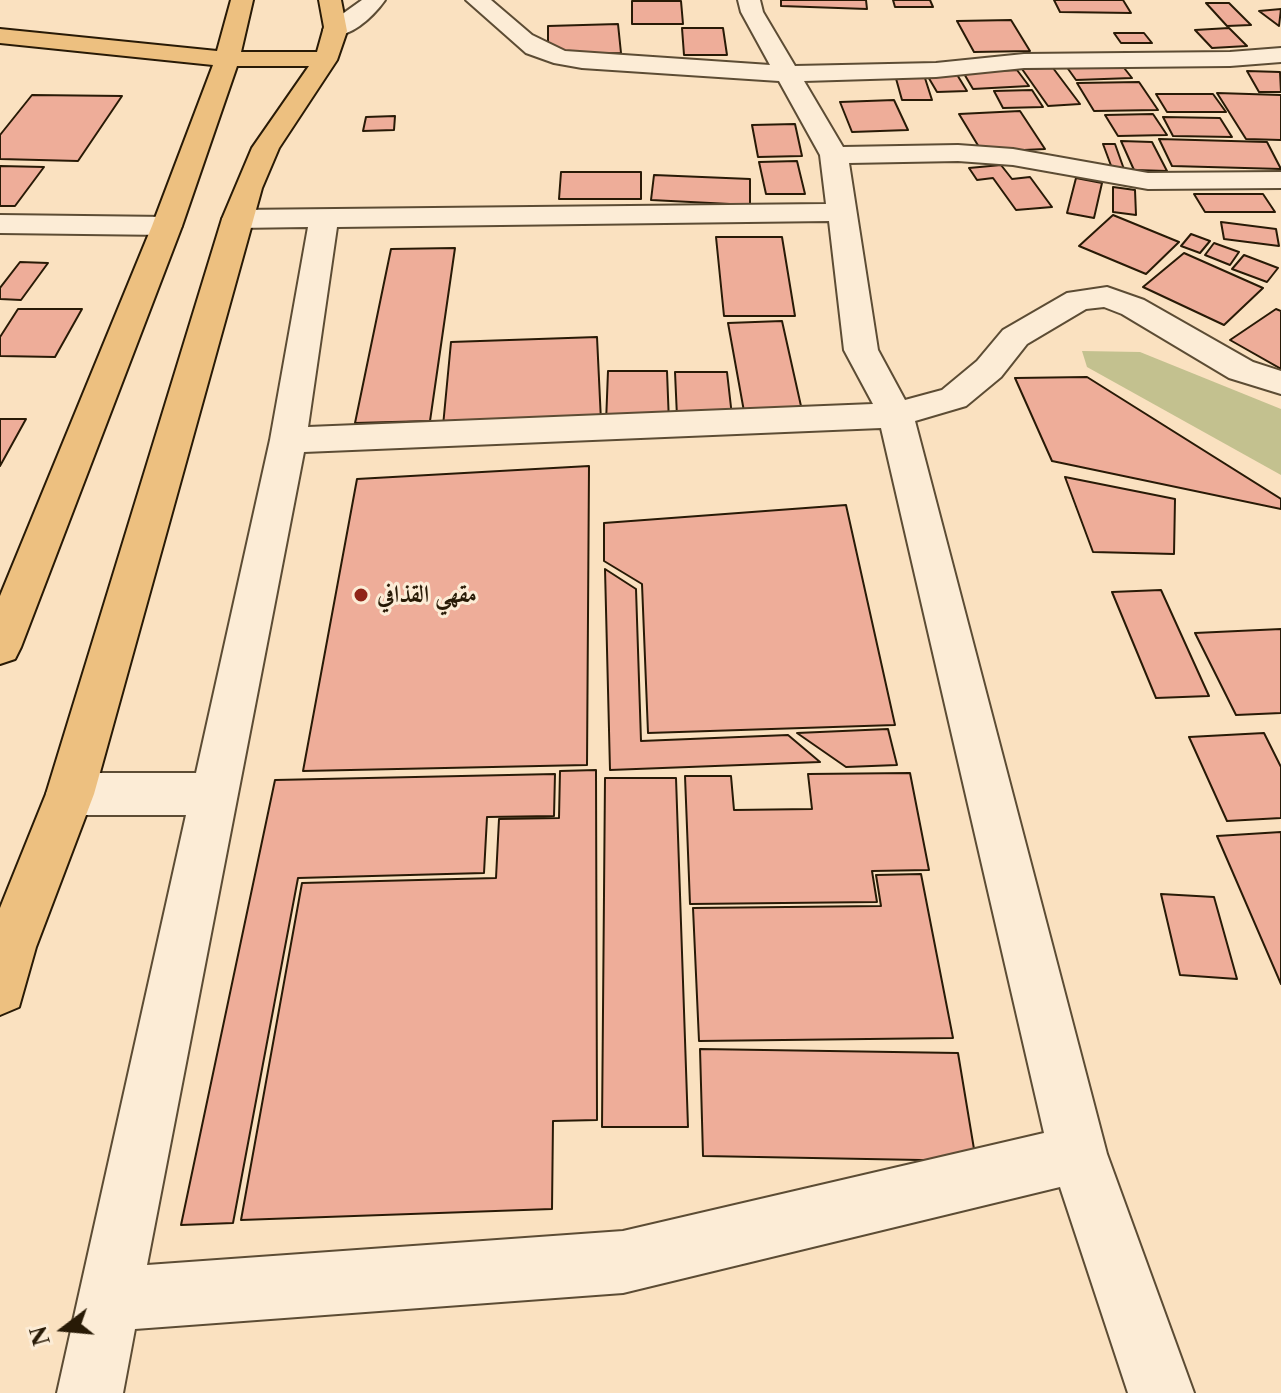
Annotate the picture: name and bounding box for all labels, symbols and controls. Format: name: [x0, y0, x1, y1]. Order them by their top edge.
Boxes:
place label: مقهي القذافي: [377, 581, 477, 609]
marker: مقهي القذافي: [352, 586, 370, 604]
north arrow: [24, 1289, 104, 1369]
text: N: [25, 1323, 56, 1349]

